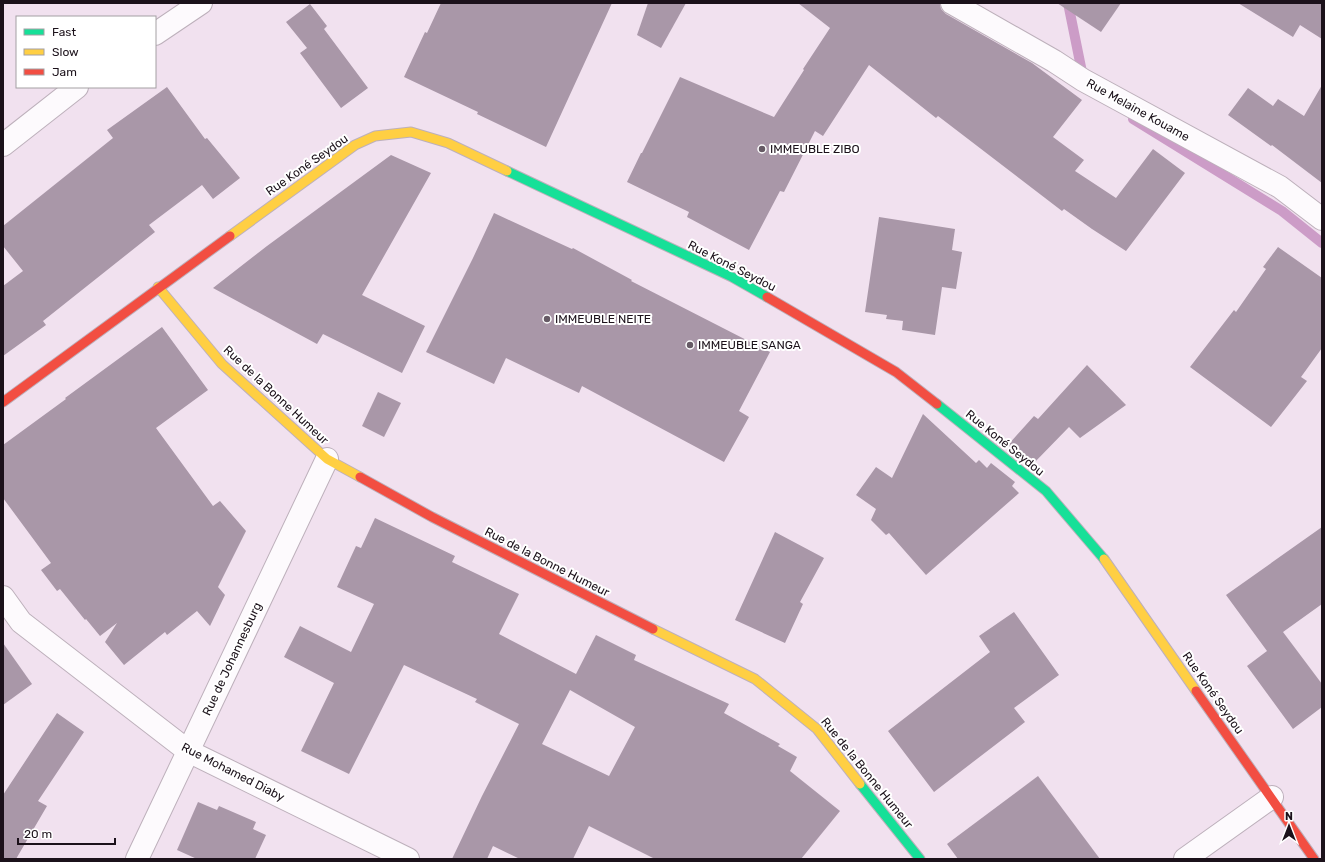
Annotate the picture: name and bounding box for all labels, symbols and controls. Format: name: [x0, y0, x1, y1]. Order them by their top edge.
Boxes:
legend: [16, 16, 156, 88]
text: Fast: [52, 25, 76, 39]
text: Slow: [52, 45, 79, 59]
text: Jam: [52, 65, 77, 79]
street label: Rue Melaine Kouame: [1084, 76, 1192, 144]
street label: Rue Koné Seydou: [263, 131, 351, 199]
place label: IMMEUBLE ZIBO: [770, 142, 860, 156]
marker: IMMEUBLE ZIBO: [757, 144, 767, 154]
street label: Rue Koné Seydou: [686, 238, 778, 294]
place label: IMMEUBLE NEITE: [555, 312, 651, 326]
marker: IMMEUBLE NEITE: [542, 314, 552, 324]
place label: IMMEUBLE SANGA: [698, 338, 801, 352]
marker: IMMEUBLE SANGA: [685, 340, 695, 350]
street label: Rue de la Bonne Humeur: [221, 343, 332, 448]
street label: Rue Koné Seydou: [963, 407, 1047, 479]
street label: Rue de la Bonne Humeur: [482, 524, 612, 600]
street label: Rue de Johannesburg: [200, 600, 264, 718]
street label: Rue Koné Seydou: [1179, 649, 1247, 737]
street label: Rue de la Bonne Humeur: [818, 715, 916, 831]
street label: Rue Mohamed Diaby: [179, 740, 287, 804]
north arrow: [1269, 806, 1309, 846]
text: N: [1285, 810, 1293, 823]
scale bar: [18, 820, 115, 846]
text: 20 m: [24, 827, 52, 841]

